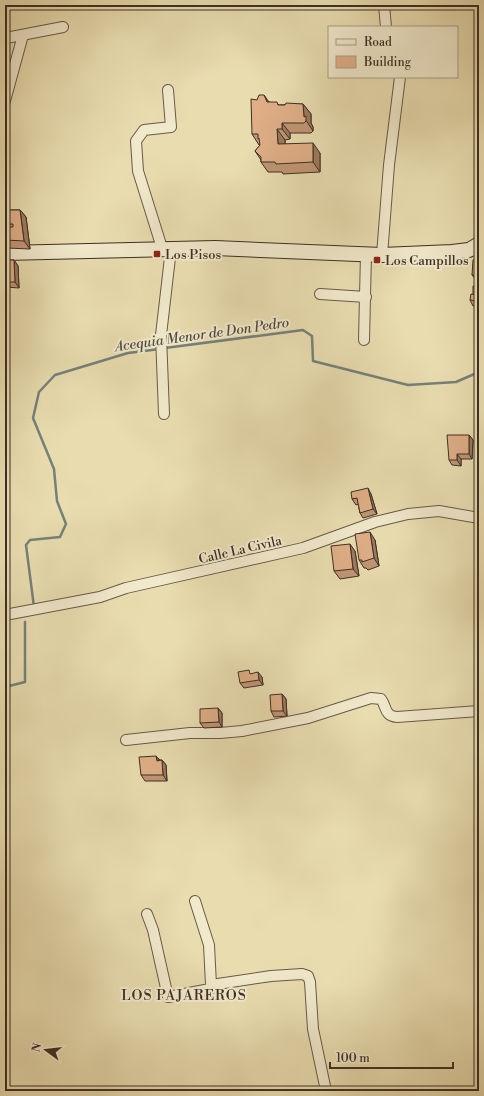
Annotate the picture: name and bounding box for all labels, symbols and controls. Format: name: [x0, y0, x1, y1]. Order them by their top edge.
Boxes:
legend: [328, 26, 458, 78]
text: Road: [364, 35, 392, 50]
text: Building: [363, 55, 412, 70]
place label: Los Pisos: [165, 247, 221, 263]
marker: Los Pisos: [152, 249, 162, 259]
place label: Los Campillos: [385, 253, 469, 269]
marker: Los Campillos: [372, 255, 382, 265]
water label: Acequia Menor de Don Pedro: [112, 314, 290, 356]
street label: Calle La Civila: [197, 533, 284, 567]
district label: LOS PAJAREROS: [121, 987, 247, 1005]
north arrow: [26, 1030, 66, 1070]
text: N: [29, 1041, 45, 1054]
scale bar: [330, 1044, 453, 1070]
text: 100 m: [336, 1051, 370, 1066]

